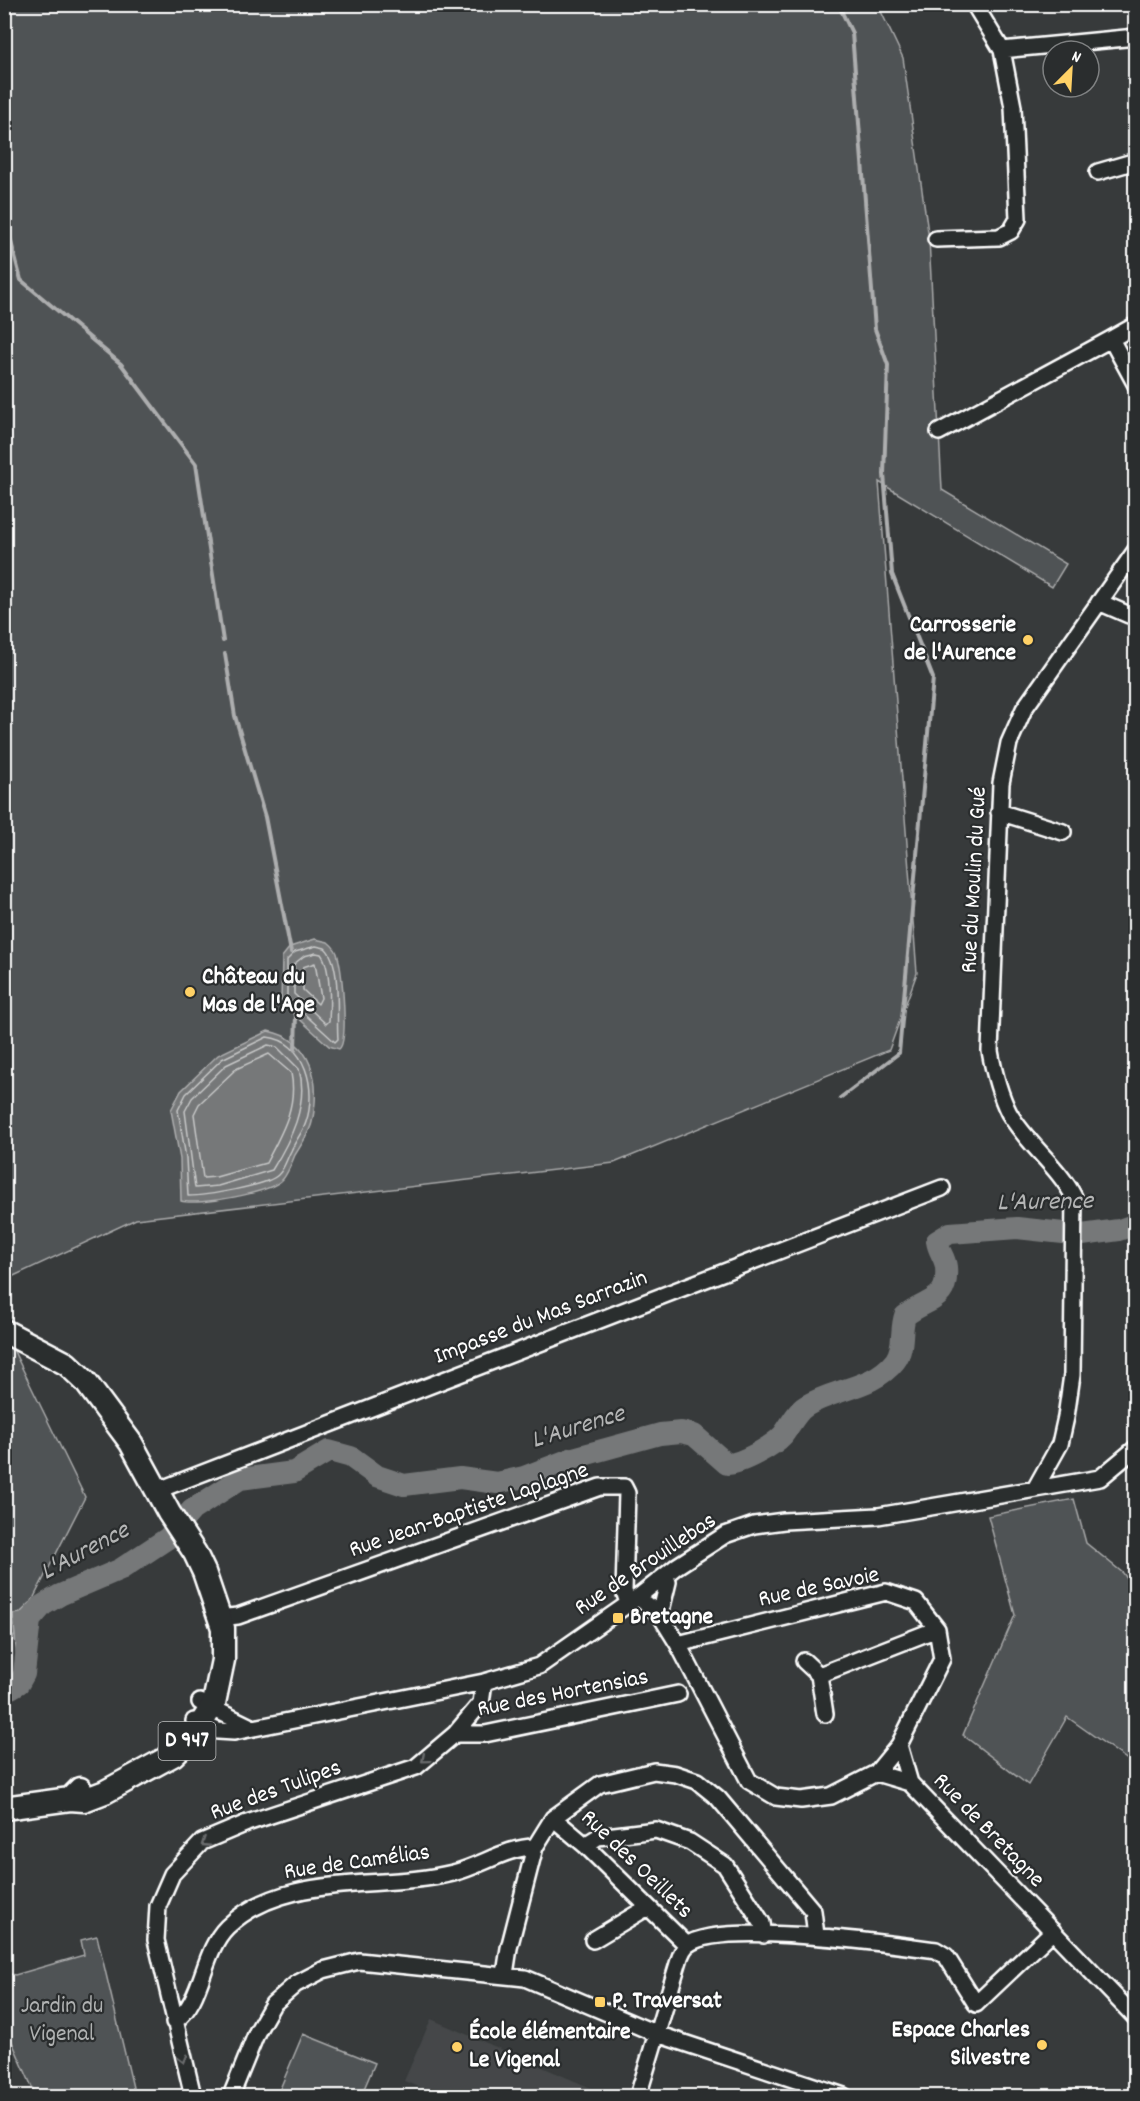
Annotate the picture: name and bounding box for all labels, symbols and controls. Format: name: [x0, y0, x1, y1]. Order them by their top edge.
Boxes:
north arrow: [1041, 39, 1101, 99]
text: N: [1068, 45, 1084, 70]
place label: Carrosserie de l'Aurence: [904, 609, 1016, 671]
marker: Carrosserie de l'Aurence: [1021, 633, 1035, 647]
street label: Rue du Moulin du Gué: [953, 786, 997, 974]
place label: Château du Mas de l'Age: [202, 961, 315, 1023]
marker: Château du Mas de l'Age: [183, 985, 197, 999]
water label: L'Aurence: [997, 1184, 1095, 1222]
street label: Impasse du Mas Sarrazin: [429, 1262, 653, 1374]
water label: L'Aurence: [527, 1396, 631, 1460]
street label: Rue Jean-Baptiste Laplagne: [345, 1454, 593, 1568]
street label: Rue de Brouillebas: [568, 1505, 724, 1625]
water label: L'Aurence: [34, 1512, 138, 1591]
street label: Rue de Savoie: [755, 1559, 883, 1617]
place label: Bretagne: [630, 1601, 714, 1635]
marker: Bretagne: [611, 1611, 625, 1625]
street label: Rue des Hortensias: [474, 1661, 652, 1727]
road number: D 947: [158, 1722, 216, 1760]
street label: Rue des Tulipes: [206, 1752, 346, 1830]
one-way arrow: [421, 1752, 432, 1763]
street label: Rue de Bretagne: [924, 1766, 1052, 1896]
street label: Rue des Oeillets: [572, 1802, 700, 1928]
one-way arrow: [200, 1835, 211, 1846]
street label: Rue de Camélias: [282, 1836, 432, 1890]
place label: P. Traversat: [612, 1985, 722, 2019]
park label: Jardin du Vigenal: [21, 1990, 103, 2052]
marker: P. Traversat: [593, 1995, 607, 2009]
place label: Espace Charles Silvestre: [892, 2014, 1030, 2076]
place label: École élémentaire Le Vigenal: [469, 2016, 631, 2078]
marker: Espace Charles Silvestre: [1035, 2038, 1049, 2052]
marker: École élémentaire Le Vigenal: [450, 2040, 464, 2054]
one-way arrow: [176, 2054, 189, 2064]

